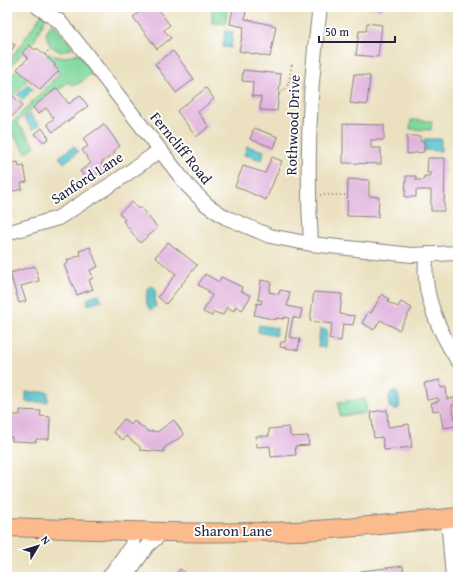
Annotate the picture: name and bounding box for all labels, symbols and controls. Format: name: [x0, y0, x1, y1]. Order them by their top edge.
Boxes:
scale bar: [319, 18, 395, 44]
text: 50 m: [325, 23, 349, 40]
street label: Rothwood Drive: [280, 74, 305, 176]
street label: Ferncliff Road: [146, 107, 217, 188]
street label: Sanford Lane: [46, 146, 127, 209]
street label: Sharon Lane: [194, 520, 272, 541]
north arrow: [18, 526, 58, 566]
text: N: [37, 532, 55, 548]

